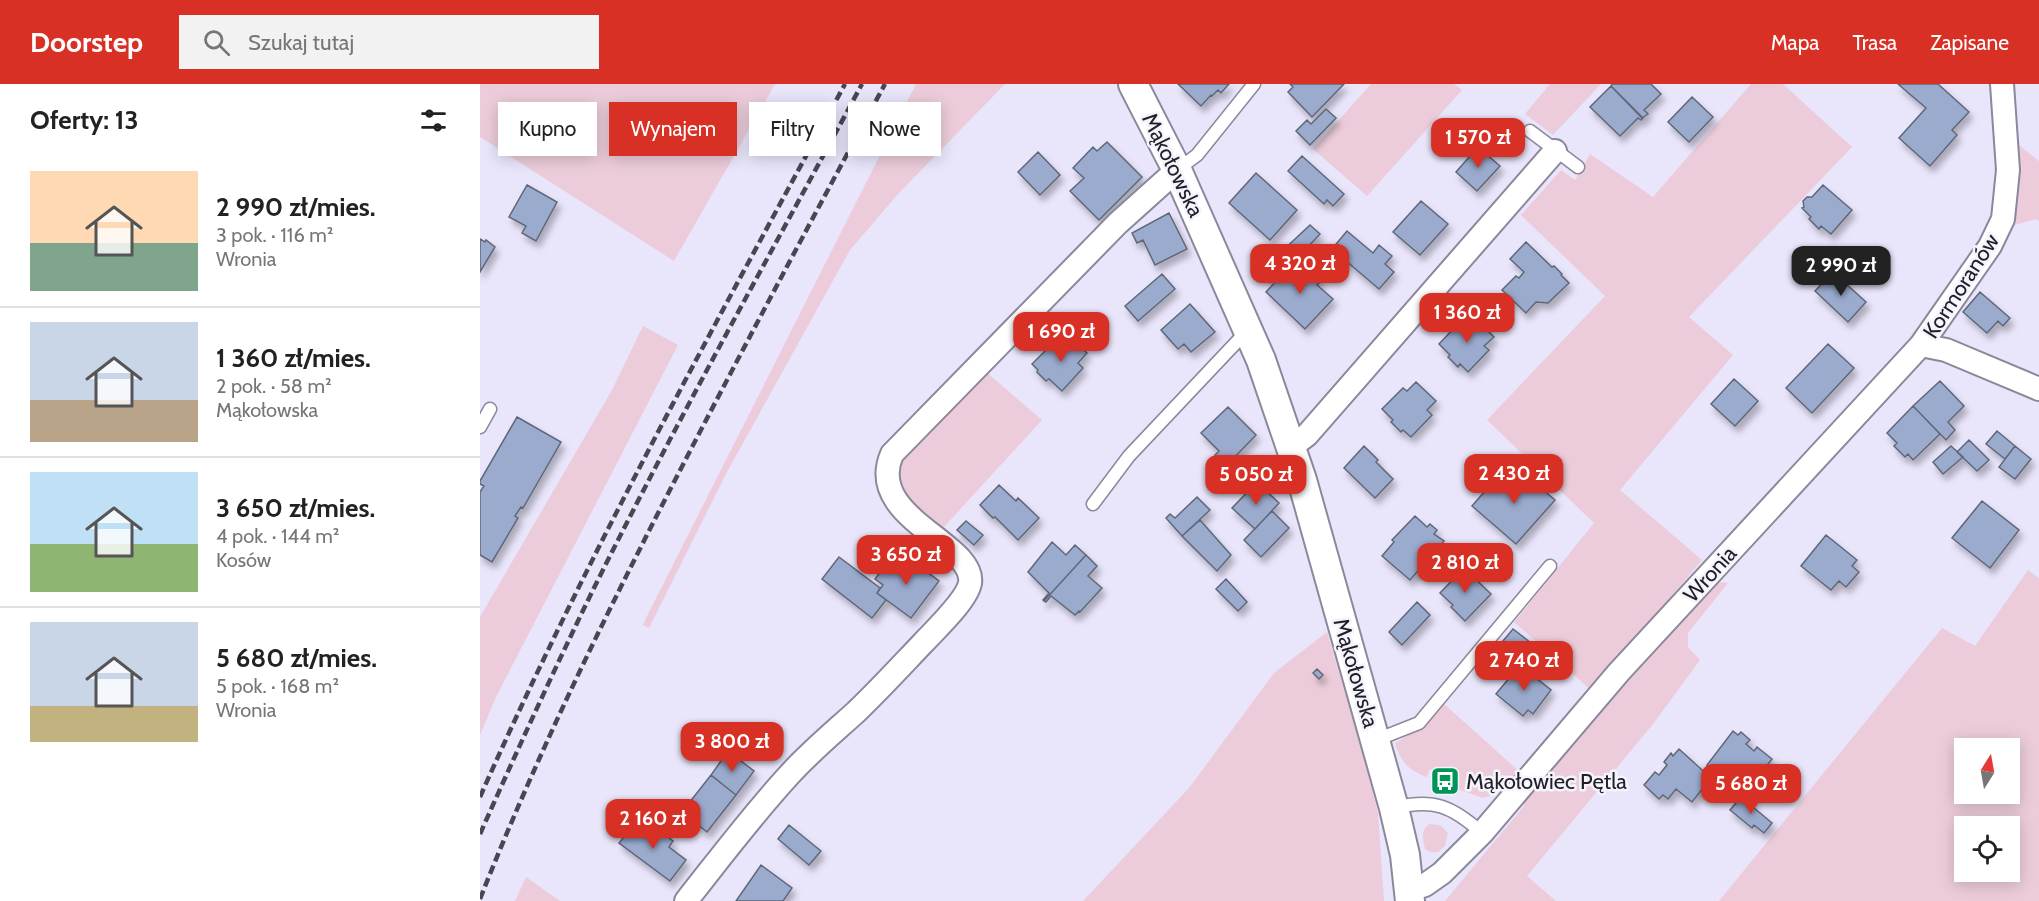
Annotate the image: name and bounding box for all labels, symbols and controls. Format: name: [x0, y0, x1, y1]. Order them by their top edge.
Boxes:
search box: [179, 15, 599, 69]
text: Doorstep: [30, 25, 143, 59]
icon: search: [200, 26, 233, 59]
text: Szukaj tutaj: [248, 29, 354, 56]
text: Mapa: [1771, 30, 1819, 55]
text: Trasa: [1852, 30, 1897, 55]
text: Zapisane: [1930, 30, 2009, 55]
chip: Kupno: [498, 102, 597, 156]
chip: Wynajem: [609, 102, 737, 156]
chip: Filtry: [749, 102, 836, 156]
chip: Nowe: [848, 102, 941, 156]
text: Oferty: 13: [30, 104, 138, 136]
icon: filters: [417, 104, 450, 137]
street label: Mąkołowska: [1136, 109, 1210, 222]
pin: 1 570 zł: [1416, 118, 1540, 169]
text: 1 570 zł: [1445, 125, 1511, 149]
text: 2 990 zł/mies.: [216, 191, 376, 223]
icon: home: [78, 195, 150, 267]
text: 3 pok. · 116 m²: [216, 223, 333, 247]
street label: Kormoranów: [1917, 228, 2005, 344]
pin: 4 320 zł: [1238, 244, 1362, 295]
pin: 2 990 zł: [1779, 246, 1903, 297]
text: Wronia: [216, 247, 276, 271]
text: 4 320 zł: [1264, 251, 1336, 275]
text: 2 990 zł: [1806, 253, 1876, 277]
pin: 1 360 zł: [1405, 293, 1529, 344]
text: 1 360 zł: [1433, 300, 1501, 324]
pin: 1 690 zł: [999, 312, 1123, 363]
text: 1 690 zł: [1027, 319, 1095, 343]
text: 1 360 zł/mies.: [216, 342, 371, 374]
icon: home: [78, 346, 150, 418]
text: 2 pok. · 58 m²: [216, 374, 332, 398]
text: Mąkołowska: [216, 398, 318, 422]
pin: 2 430 zł: [1452, 454, 1576, 505]
pin: 5 050 zł: [1194, 455, 1318, 506]
text: 2 430 zł: [1478, 461, 1550, 485]
text: 5 050 zł: [1219, 462, 1293, 486]
text: 3 650 zł/mies.: [216, 492, 375, 524]
icon: home: [78, 496, 150, 568]
text: 4 pok. · 144 m²: [216, 524, 339, 548]
pin: 3 650 zł: [844, 535, 968, 586]
street label: Wronia: [1678, 540, 1743, 608]
text: 3 650 zł: [871, 542, 941, 566]
pin: 2 810 zł: [1403, 543, 1527, 594]
text: Kosów: [216, 548, 271, 572]
text: 2 810 zł: [1431, 550, 1499, 574]
street label: Mąkołowska: [1328, 615, 1385, 731]
pin: 2 740 zł: [1462, 641, 1586, 692]
text: 5 680 zł/mies.: [216, 642, 377, 674]
icon: home: [78, 646, 150, 718]
text: 2 740 zł: [1489, 648, 1559, 672]
text: 5 pok. · 168 m²: [216, 674, 339, 698]
text: Wronia: [216, 698, 276, 722]
pin: 3 800 zł: [670, 722, 794, 773]
text: 3 800 zł: [695, 729, 769, 753]
north arrow: [1954, 738, 2020, 804]
map controls: [1954, 738, 2020, 882]
pin: 5 680 zł: [1689, 764, 1813, 815]
bus stop icon: Mąkołowiec Pętla: [1429, 765, 1461, 797]
place label: Mąkołowiec Pętla: [1466, 768, 1627, 795]
text: 5 680 zł: [1715, 771, 1787, 795]
pin: 2 160 zł: [591, 799, 715, 850]
text: 2 160 zł: [620, 806, 686, 830]
button: locate: [1954, 816, 2020, 882]

